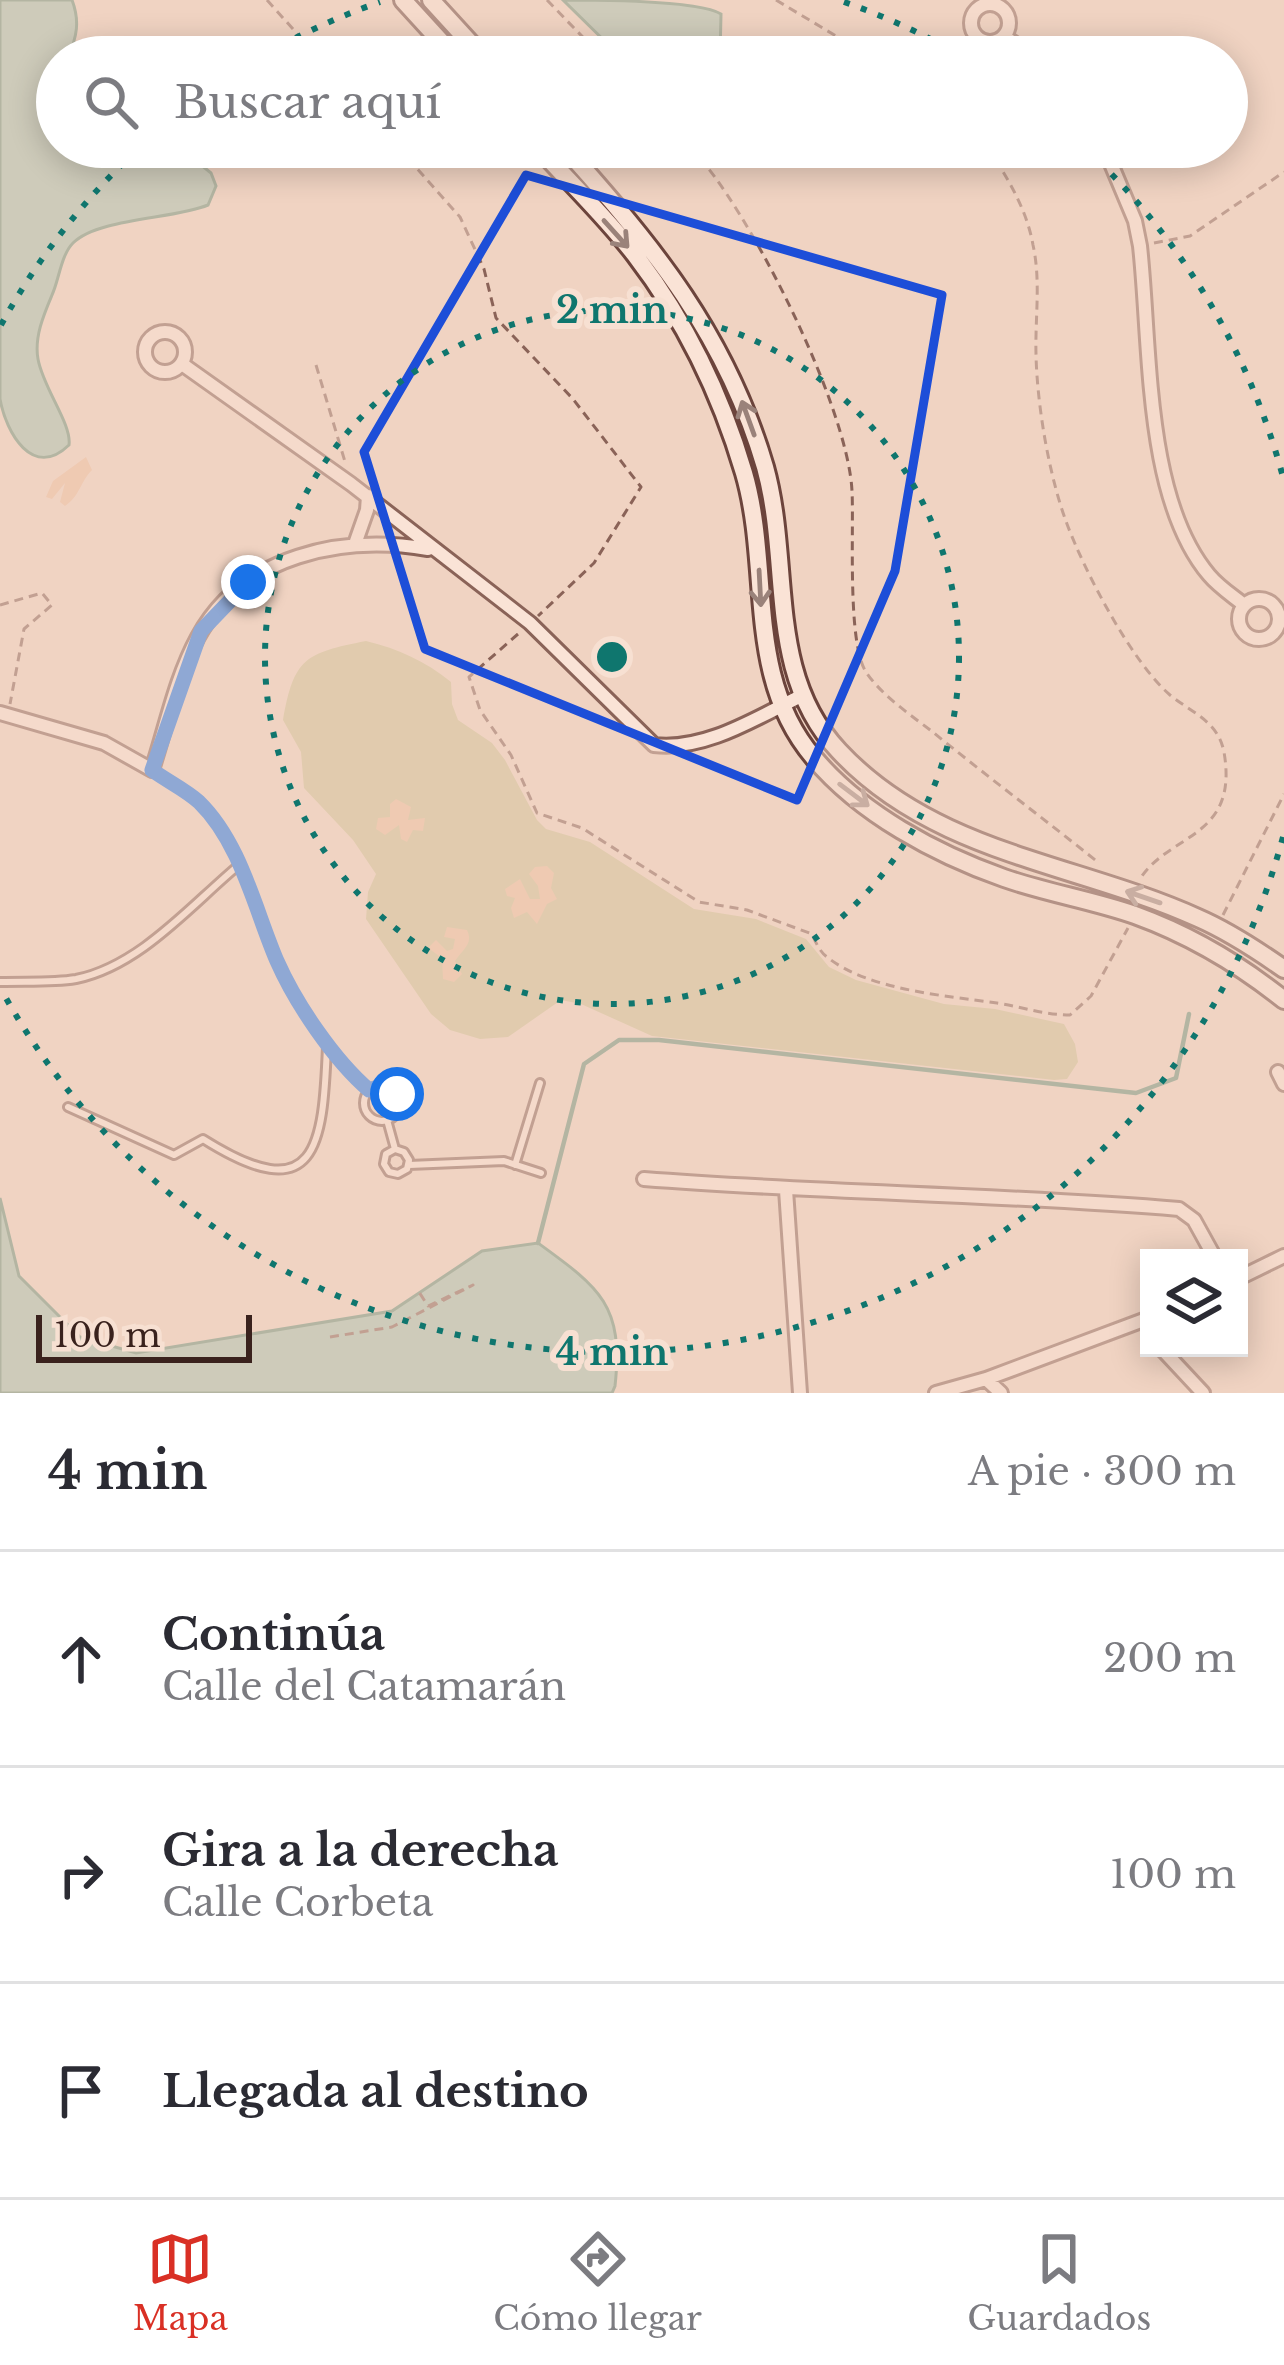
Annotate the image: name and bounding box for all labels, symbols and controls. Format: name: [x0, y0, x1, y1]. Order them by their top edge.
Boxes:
search box: [36, 36, 1248, 168]
icon: search: [78, 69, 144, 135]
text: Buscar aquí: [174, 74, 441, 130]
one-way arrow: [602, 218, 629, 248]
text: 2 min: [556, 288, 668, 333]
one-way arrow: [736, 400, 757, 437]
route end: [221, 555, 275, 609]
one-way arrow: [749, 568, 772, 607]
centre of rings: [591, 636, 633, 678]
one-way arrow: [838, 782, 870, 808]
one-way arrow: [1125, 885, 1162, 906]
route start: [370, 1067, 424, 1121]
map controls: [1140, 1249, 1248, 1357]
button: layers: [1140, 1249, 1248, 1357]
scale bar: [36, 1309, 252, 1362]
text: 100 m: [54, 1315, 161, 1356]
text: 4 min: [556, 1330, 668, 1375]
text: 4 min: [48, 1440, 207, 1503]
text: A pie · 300 m: [968, 1447, 1236, 1496]
text: Continúa: [162, 1606, 385, 1662]
icon: ahead: [48, 1626, 114, 1692]
text: 200 m: [1103, 1634, 1236, 1683]
text: Calle del Catamarán: [162, 1662, 566, 1711]
text: Gira a la derecha: [162, 1822, 559, 1878]
icon: right: [48, 1842, 114, 1908]
text: 100 m: [1110, 1850, 1236, 1899]
text: Calle Corbeta: [162, 1878, 433, 1927]
icon: arrive: [48, 2058, 114, 2124]
text: Llegada al destino: [162, 2063, 589, 2119]
tab: Mapa: [133, 2226, 228, 2339]
tab: Cómo llegar: [493, 2226, 702, 2339]
tab: Guardados: [967, 2226, 1151, 2339]

